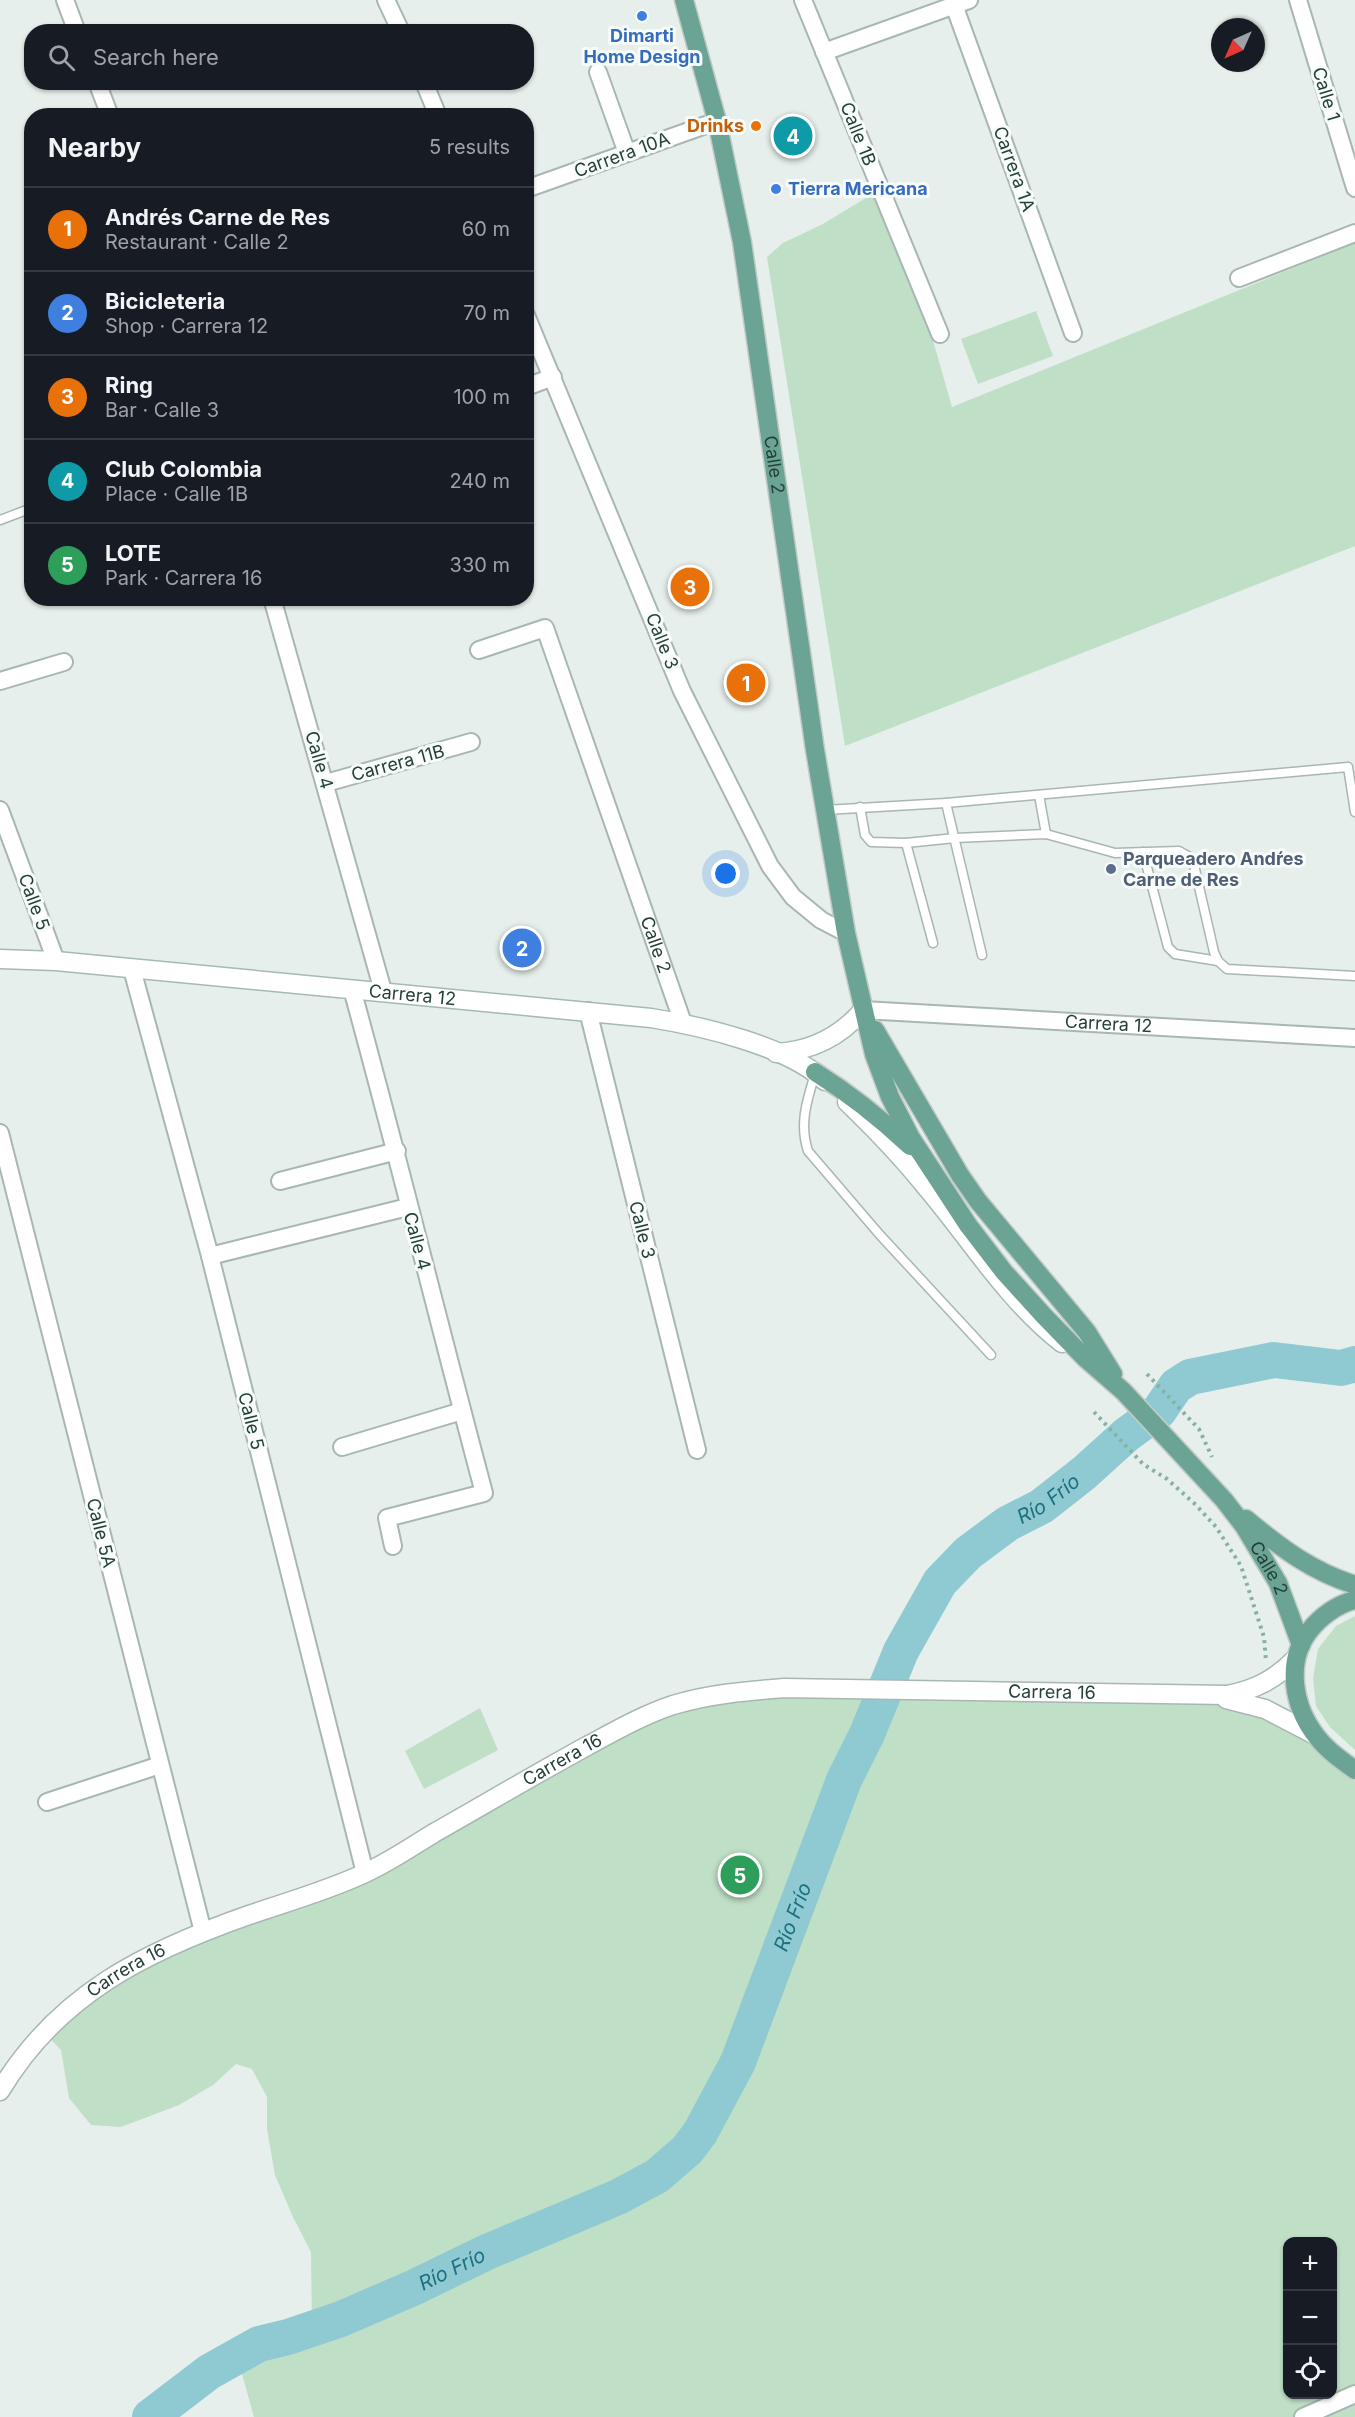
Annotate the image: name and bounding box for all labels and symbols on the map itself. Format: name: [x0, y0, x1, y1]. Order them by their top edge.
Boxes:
marker: Dimarti Home Design: [635, 9, 649, 23]
north arrow: [1211, 18, 1265, 72]
place label: Dimarti Home Design: [583, 25, 701, 67]
street label: Calle 1: [1308, 65, 1345, 123]
street label: Calle 1B: [836, 99, 881, 169]
pin: 4: [774, 114, 812, 158]
place label: Drinks: [687, 115, 744, 136]
marker: Drinks: [749, 119, 763, 133]
street label: Carrera 1A: [989, 123, 1040, 214]
street label: Carrera 10A: [571, 128, 673, 182]
place label: Tierra Mericana: [788, 178, 928, 199]
marker: Tierra Mericana: [769, 182, 783, 196]
street label: Calle 2: [760, 434, 789, 495]
pin: 3: [670, 564, 710, 610]
street label: Calle 3: [642, 610, 683, 672]
pin: 1: [726, 660, 766, 706]
street label: Calle 4: [301, 729, 338, 791]
street label: Carrera 11B: [349, 740, 447, 785]
place label: Parqueadero Andŕes Carne de Res: [1123, 848, 1304, 890]
your location: [711, 859, 740, 888]
marker: Parqueadero Andŕes Carne de Res: [1104, 862, 1118, 876]
street label: Calle 5: [15, 871, 54, 933]
street label: Calle 2: [637, 913, 676, 976]
pin: 2: [502, 926, 542, 970]
street label: Carrera 12: [368, 980, 457, 1009]
street label: Carrera 12: [1064, 1011, 1153, 1036]
street label: Calle 3: [625, 1199, 660, 1261]
street label: Calle 4: [400, 1210, 435, 1272]
street label: Calle 5: [234, 1390, 269, 1452]
water label: Río Frío: [1013, 1469, 1085, 1529]
street label: Calle 5A: [83, 1496, 120, 1570]
street label: Calle 2: [1245, 1537, 1292, 1598]
street label: Carrera 16: [1008, 1681, 1096, 1703]
street label: Carrera 16: [519, 1729, 606, 1790]
pin: 5: [720, 1852, 760, 1898]
water label: Río Frío: [769, 1879, 816, 1955]
street label: Carrera 16: [82, 1939, 169, 2001]
water label: Río Frío: [415, 2243, 489, 2295]

